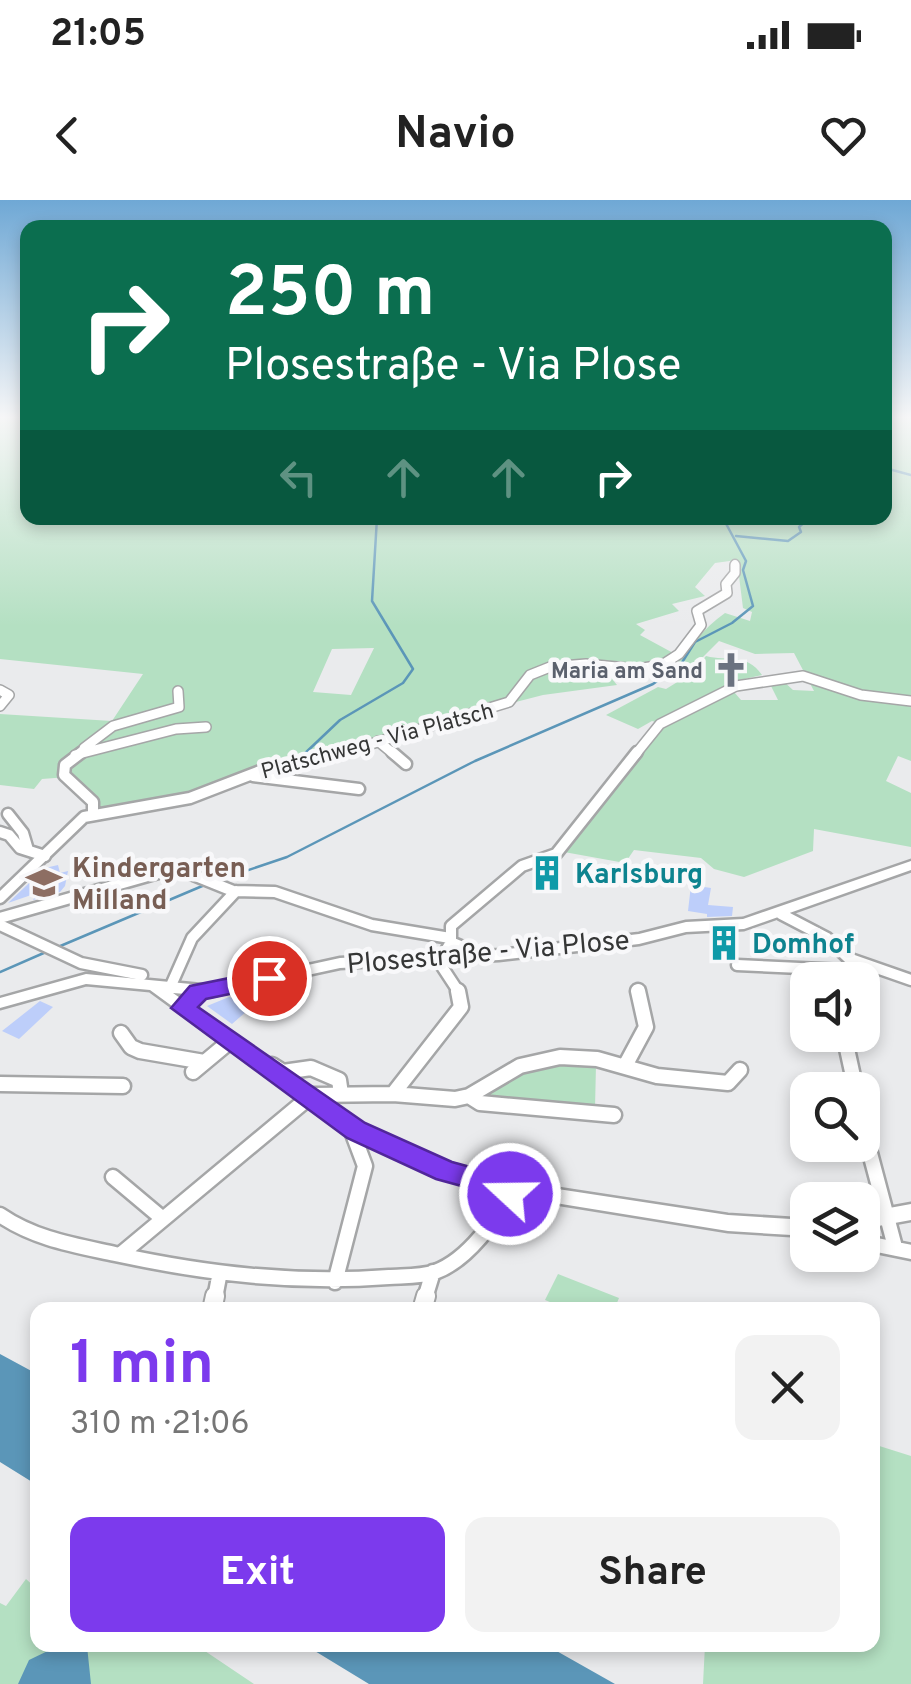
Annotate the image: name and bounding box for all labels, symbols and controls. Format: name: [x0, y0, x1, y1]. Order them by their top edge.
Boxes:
text: 21:05: [50, 11, 146, 60]
text: Navio: [395, 107, 516, 164]
icon: back: [40, 108, 95, 163]
icon: heart: [816, 108, 871, 163]
text: 250 m: [225, 252, 435, 341]
icon: right: [60, 260, 190, 390]
text: Plosestraße - Via Plose: [225, 339, 681, 396]
icon: left: [271, 450, 326, 505]
icon: ahead: [376, 450, 431, 505]
icon: ahead: [481, 450, 536, 505]
icon: right: [586, 450, 641, 505]
church icon: Maria am Sand: [712, 651, 750, 689]
place label: Maria am Sand: [551, 659, 703, 686]
street label: Platschweg - Via Platsch: [258, 698, 497, 786]
place label: Kindergarten Milland: [72, 852, 246, 920]
building icon: Karlsburg: [528, 854, 566, 892]
place label: Karlsburg: [575, 858, 703, 894]
school or university icon: Kindergarten Milland: [25, 864, 63, 902]
street label: Plosestraße - Via Plose: [345, 924, 631, 984]
building icon: Domhof: [705, 924, 743, 962]
place label: Domhof: [752, 928, 854, 964]
pin: [227, 936, 312, 1021]
icon: arrive: [242, 951, 297, 1006]
map controls: [790, 962, 880, 1272]
button: sound: [790, 962, 880, 1052]
button: search: [790, 1072, 880, 1162]
position arrow: [458, 1142, 562, 1246]
button: layers: [790, 1182, 880, 1272]
text: 1 min: [70, 1329, 214, 1405]
button: close: [735, 1335, 840, 1440]
text: 310 m · 21:06: [70, 1405, 250, 1445]
button: Exit: [70, 1517, 445, 1632]
button: Share: [465, 1517, 840, 1632]

